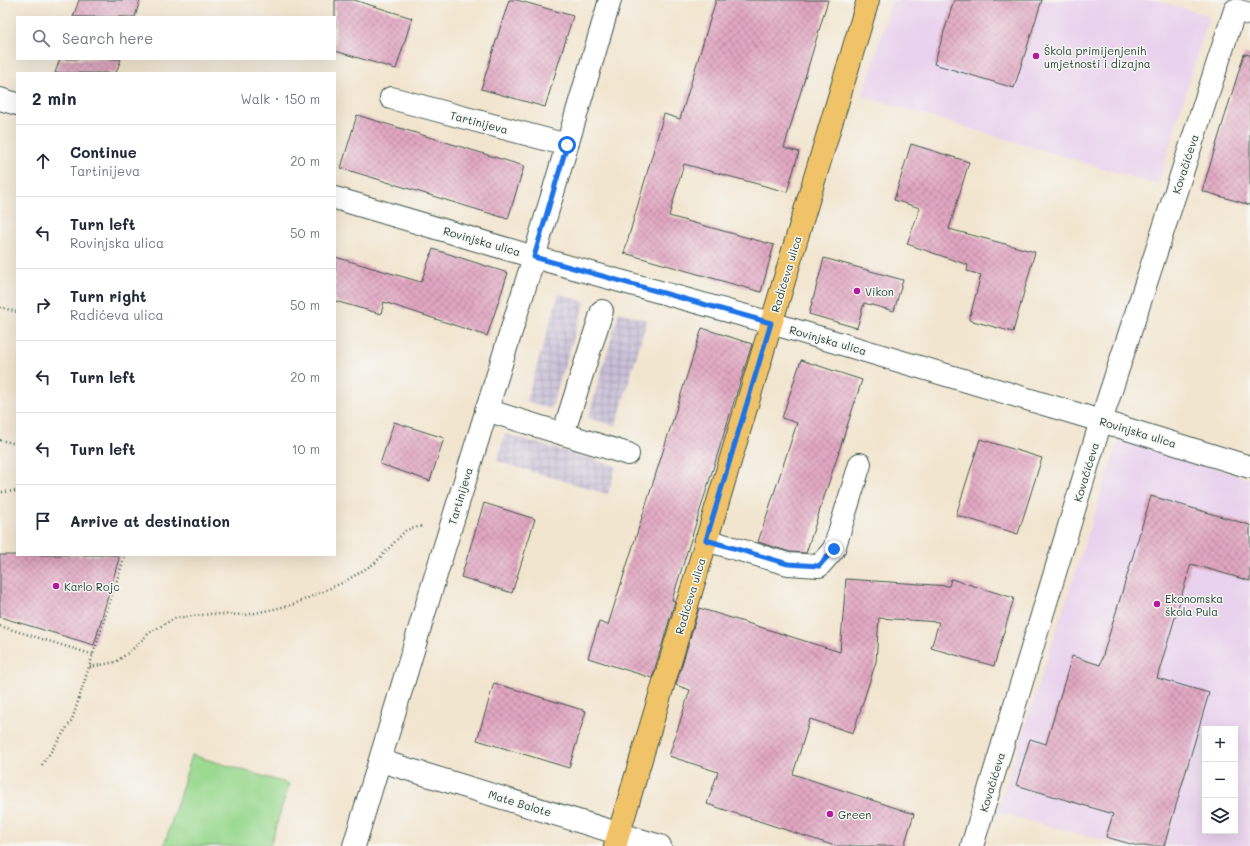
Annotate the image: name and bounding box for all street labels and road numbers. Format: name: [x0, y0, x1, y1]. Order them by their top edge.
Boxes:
street label: Tartinijeva: [448, 107, 510, 137]
street label: Kovačićeva: [1168, 132, 1202, 196]
street label: Rovinjska ulica: [442, 223, 522, 259]
street label: Radićeva ulica: [767, 234, 805, 314]
street label: Rovinjska ulica: [788, 322, 868, 358]
street label: Rovinjska ulica: [1098, 413, 1178, 451]
street label: Kovačićeva: [1070, 440, 1102, 504]
street label: Tartinijeva: [444, 465, 476, 527]
street label: Radićeva ulica: [671, 556, 709, 636]
street label: Kovačićeva: [976, 750, 1008, 814]
street label: Mate Balote: [487, 786, 554, 820]

